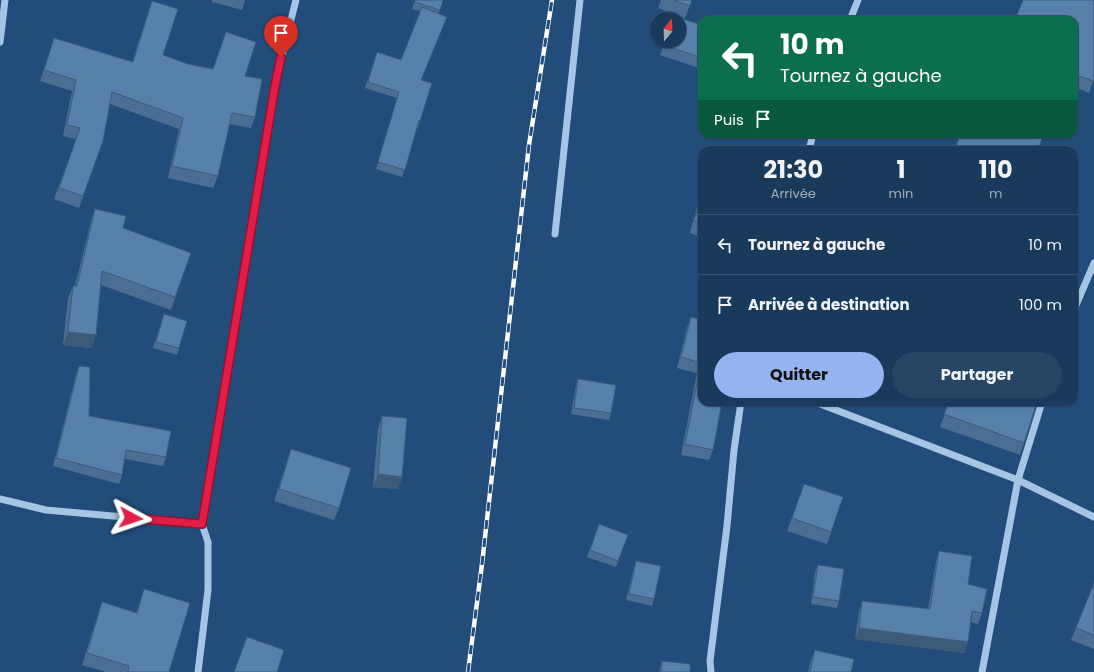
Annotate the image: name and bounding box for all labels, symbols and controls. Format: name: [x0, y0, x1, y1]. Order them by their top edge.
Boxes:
north arrow: [650, 12, 686, 48]
map controls: [650, 12, 686, 48]
pin: [264, 16, 298, 57]
icon: arrive: [270, 22, 292, 44]
text: 10 m: [780, 25, 844, 64]
icon: left: [714, 32, 766, 84]
text: Tournez à gauche: [780, 63, 942, 88]
icon: arrive: [752, 108, 774, 130]
text: Puis: [714, 109, 744, 130]
text: 21:30: [763, 153, 823, 186]
text: 1: [896, 153, 906, 186]
text: 110: [979, 153, 1013, 186]
text: Arrivée: [771, 184, 816, 203]
text: min: [889, 184, 913, 203]
text: m: [989, 184, 1002, 203]
icon: left: [714, 234, 736, 256]
text: Tournez à gauche: [748, 234, 885, 255]
text: 10 m: [1028, 234, 1062, 255]
icon: arrive: [714, 294, 736, 316]
text: Arrivée à destination: [748, 294, 910, 315]
text: 100 m: [1019, 294, 1062, 315]
button: Quitter: [714, 352, 884, 398]
button: Partager: [892, 352, 1062, 398]
position arrow: [110, 497, 152, 539]

